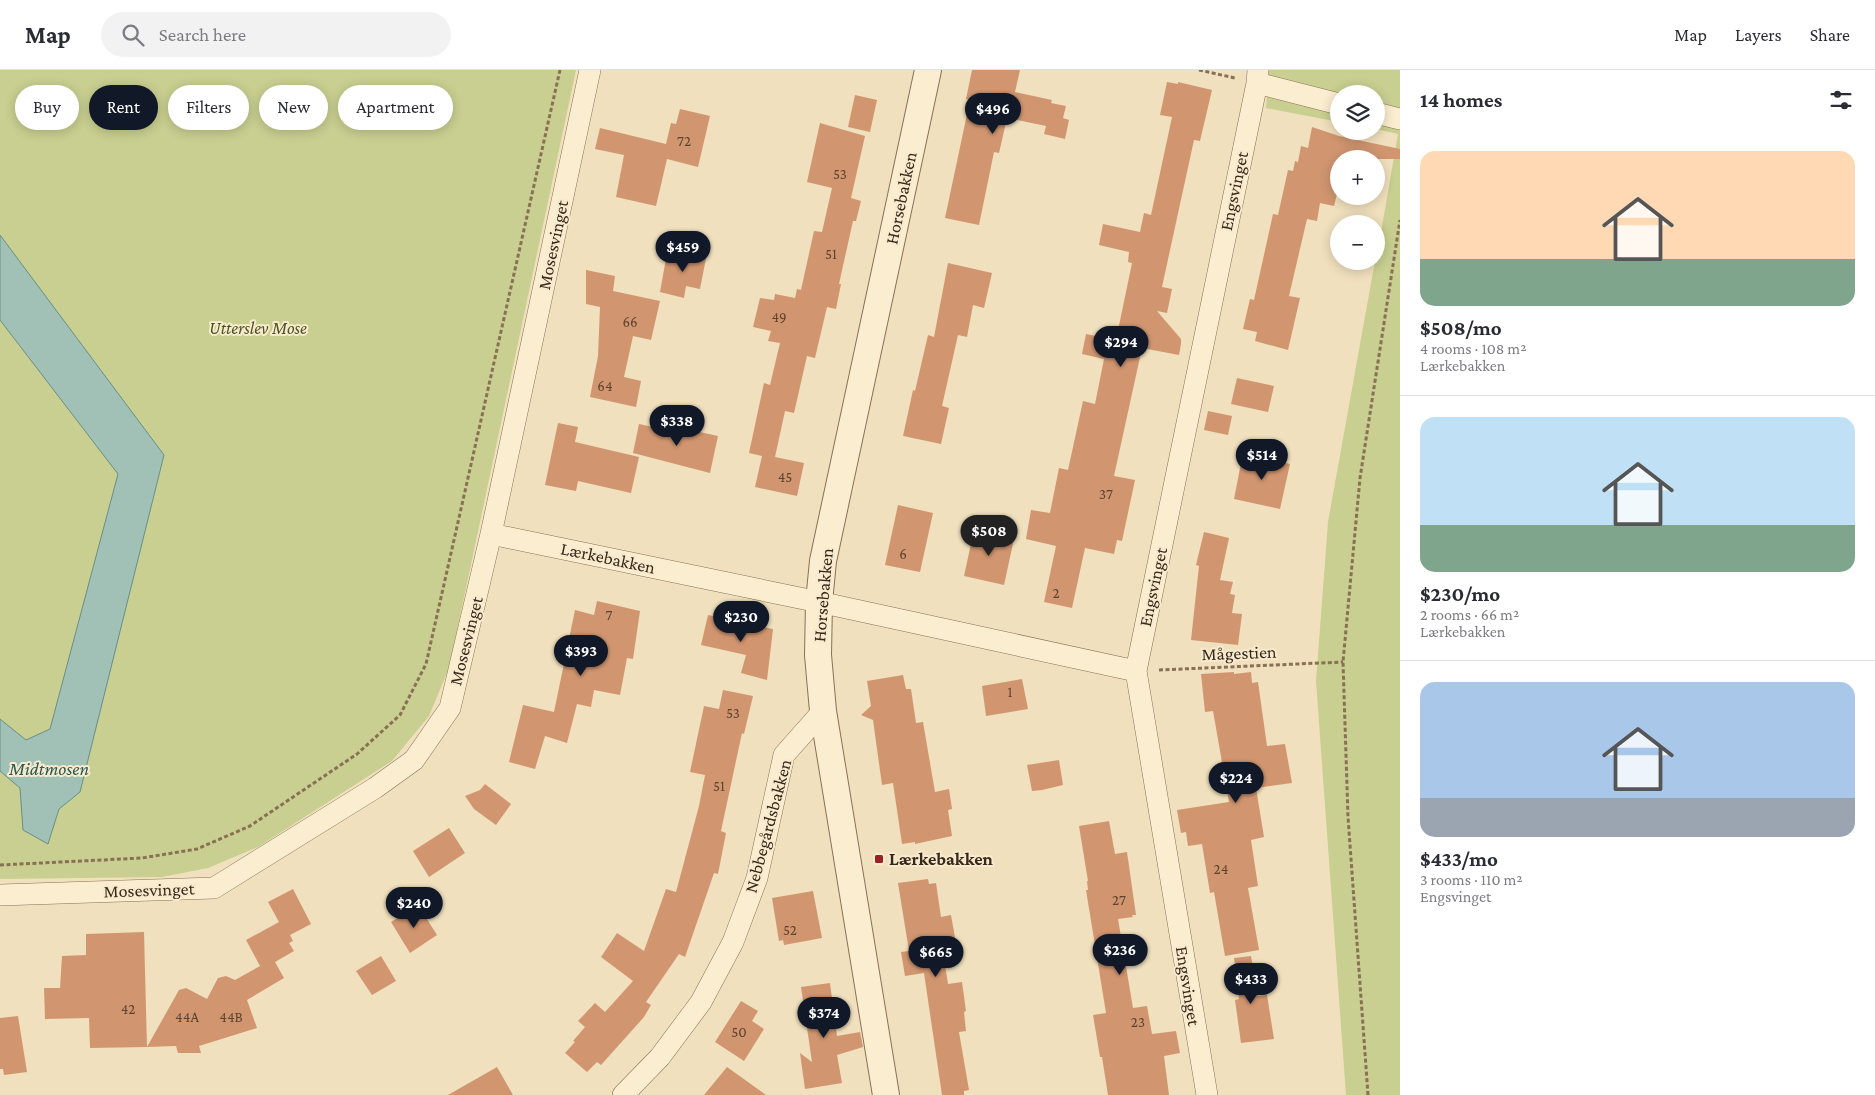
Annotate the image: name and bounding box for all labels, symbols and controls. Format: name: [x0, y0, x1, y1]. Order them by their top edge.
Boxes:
search box: [101, 12, 451, 57]
text: Map: [25, 21, 71, 48]
icon: search: [119, 21, 147, 49]
text: Search here: [159, 24, 246, 45]
text: Map: [1674, 25, 1707, 45]
text: Layers: [1735, 25, 1782, 45]
text: Share: [1810, 25, 1850, 45]
chip: Buy: [15, 85, 79, 130]
chip: Rent: [89, 85, 158, 130]
chip: Filters: [168, 85, 249, 130]
chip: New: [259, 85, 328, 130]
chip: Apartment: [338, 85, 453, 130]
map controls: [1330, 85, 1385, 270]
button: layers: [1330, 85, 1385, 140]
icon: filters: [1827, 86, 1855, 114]
text: 14 homes: [1420, 88, 1502, 112]
pin: $496: [963, 92, 1023, 135]
text: $496: [976, 100, 1010, 117]
house number: 72: [677, 133, 691, 149]
street label: Engsvinget: [1216, 149, 1252, 232]
street label: Horsebakken: [881, 150, 921, 246]
button: +: [1330, 150, 1385, 205]
house number: 53: [833, 166, 847, 182]
icon: home: [1593, 184, 1683, 274]
street label: Mosesvinget: [534, 197, 572, 292]
button: −: [1330, 215, 1385, 270]
pin: $459: [653, 230, 713, 273]
text: $459: [667, 238, 699, 255]
house number: 51: [825, 246, 837, 262]
house number: 49: [771, 309, 787, 325]
house number: 66: [622, 314, 638, 330]
text: $508/mo: [1420, 316, 1502, 340]
park label: Utterslev Mose: [209, 318, 307, 338]
pin: $294: [1091, 326, 1151, 368]
text: $294: [1104, 333, 1138, 350]
text: 4 rooms · 108 m²: [1420, 340, 1526, 357]
text: Lærkebakken: [1420, 357, 1505, 374]
house number: 64: [597, 378, 613, 394]
pin: $338: [647, 404, 707, 447]
text: $338: [661, 412, 693, 429]
pin: $514: [1232, 438, 1292, 481]
text: $514: [1247, 446, 1277, 463]
icon: home: [1593, 449, 1683, 539]
house number: 45: [778, 469, 792, 485]
house number: 37: [1099, 486, 1113, 502]
pin: $508: [959, 514, 1019, 557]
text: $508: [972, 522, 1006, 539]
street label: Lærkebakken: [559, 538, 657, 578]
street label: Engsvinget: [1135, 545, 1171, 628]
house number: 6: [899, 546, 907, 562]
street label: Horsebakken: [809, 547, 837, 643]
text: $230/mo: [1420, 582, 1500, 606]
house number: 2: [1052, 585, 1060, 601]
street label: Mosesvinget: [445, 593, 487, 688]
pin: $230: [711, 600, 771, 643]
text: 2 rooms · 66 m²: [1420, 606, 1519, 623]
house number: 7: [606, 607, 613, 623]
text: $230: [724, 608, 758, 625]
text: Lærkebakken: [1420, 623, 1505, 640]
pin: $393: [551, 634, 611, 677]
text: $393: [565, 642, 597, 659]
street label: Mågestien: [1201, 642, 1277, 664]
house number: 1: [1008, 684, 1013, 700]
house number: 53: [726, 705, 740, 721]
icon: home: [1593, 714, 1683, 804]
street label: Nebbegårdsbakken: [741, 757, 796, 895]
water label: Midtmosen: [8, 758, 89, 779]
pin: $224: [1206, 762, 1266, 804]
text: $224: [1220, 769, 1252, 786]
house number: 51: [713, 778, 725, 794]
text: $433/mo: [1420, 847, 1498, 871]
place label: Lærkebakken: [889, 849, 994, 869]
marker: Lærkebakken: [873, 853, 885, 865]
house number: 24: [1214, 861, 1228, 877]
text: 3 rooms · 110 m²: [1420, 871, 1523, 888]
street label: Mosesvinget: [103, 878, 196, 902]
pin: $240: [384, 886, 444, 929]
text: Engsvinget: [1420, 888, 1491, 905]
house number: 27: [1112, 892, 1126, 908]
text: $240: [397, 894, 431, 911]
house number: 52: [783, 922, 797, 938]
pin: $236: [1090, 934, 1150, 976]
pin: $665: [906, 936, 966, 978]
text: $236: [1104, 941, 1136, 958]
text: $665: [919, 943, 953, 960]
street label: Engsvinget: [1172, 945, 1204, 1028]
pin: $433: [1221, 962, 1281, 1005]
text: $433: [1235, 970, 1267, 987]
pin: $374: [794, 996, 854, 1039]
house number: 42: [121, 1001, 135, 1017]
text: $374: [808, 1004, 840, 1021]
house number: 44A: [175, 1009, 199, 1025]
house number: 44B: [219, 1009, 243, 1025]
house number: 23: [1131, 1014, 1145, 1030]
house number: 50: [731, 1024, 747, 1040]

